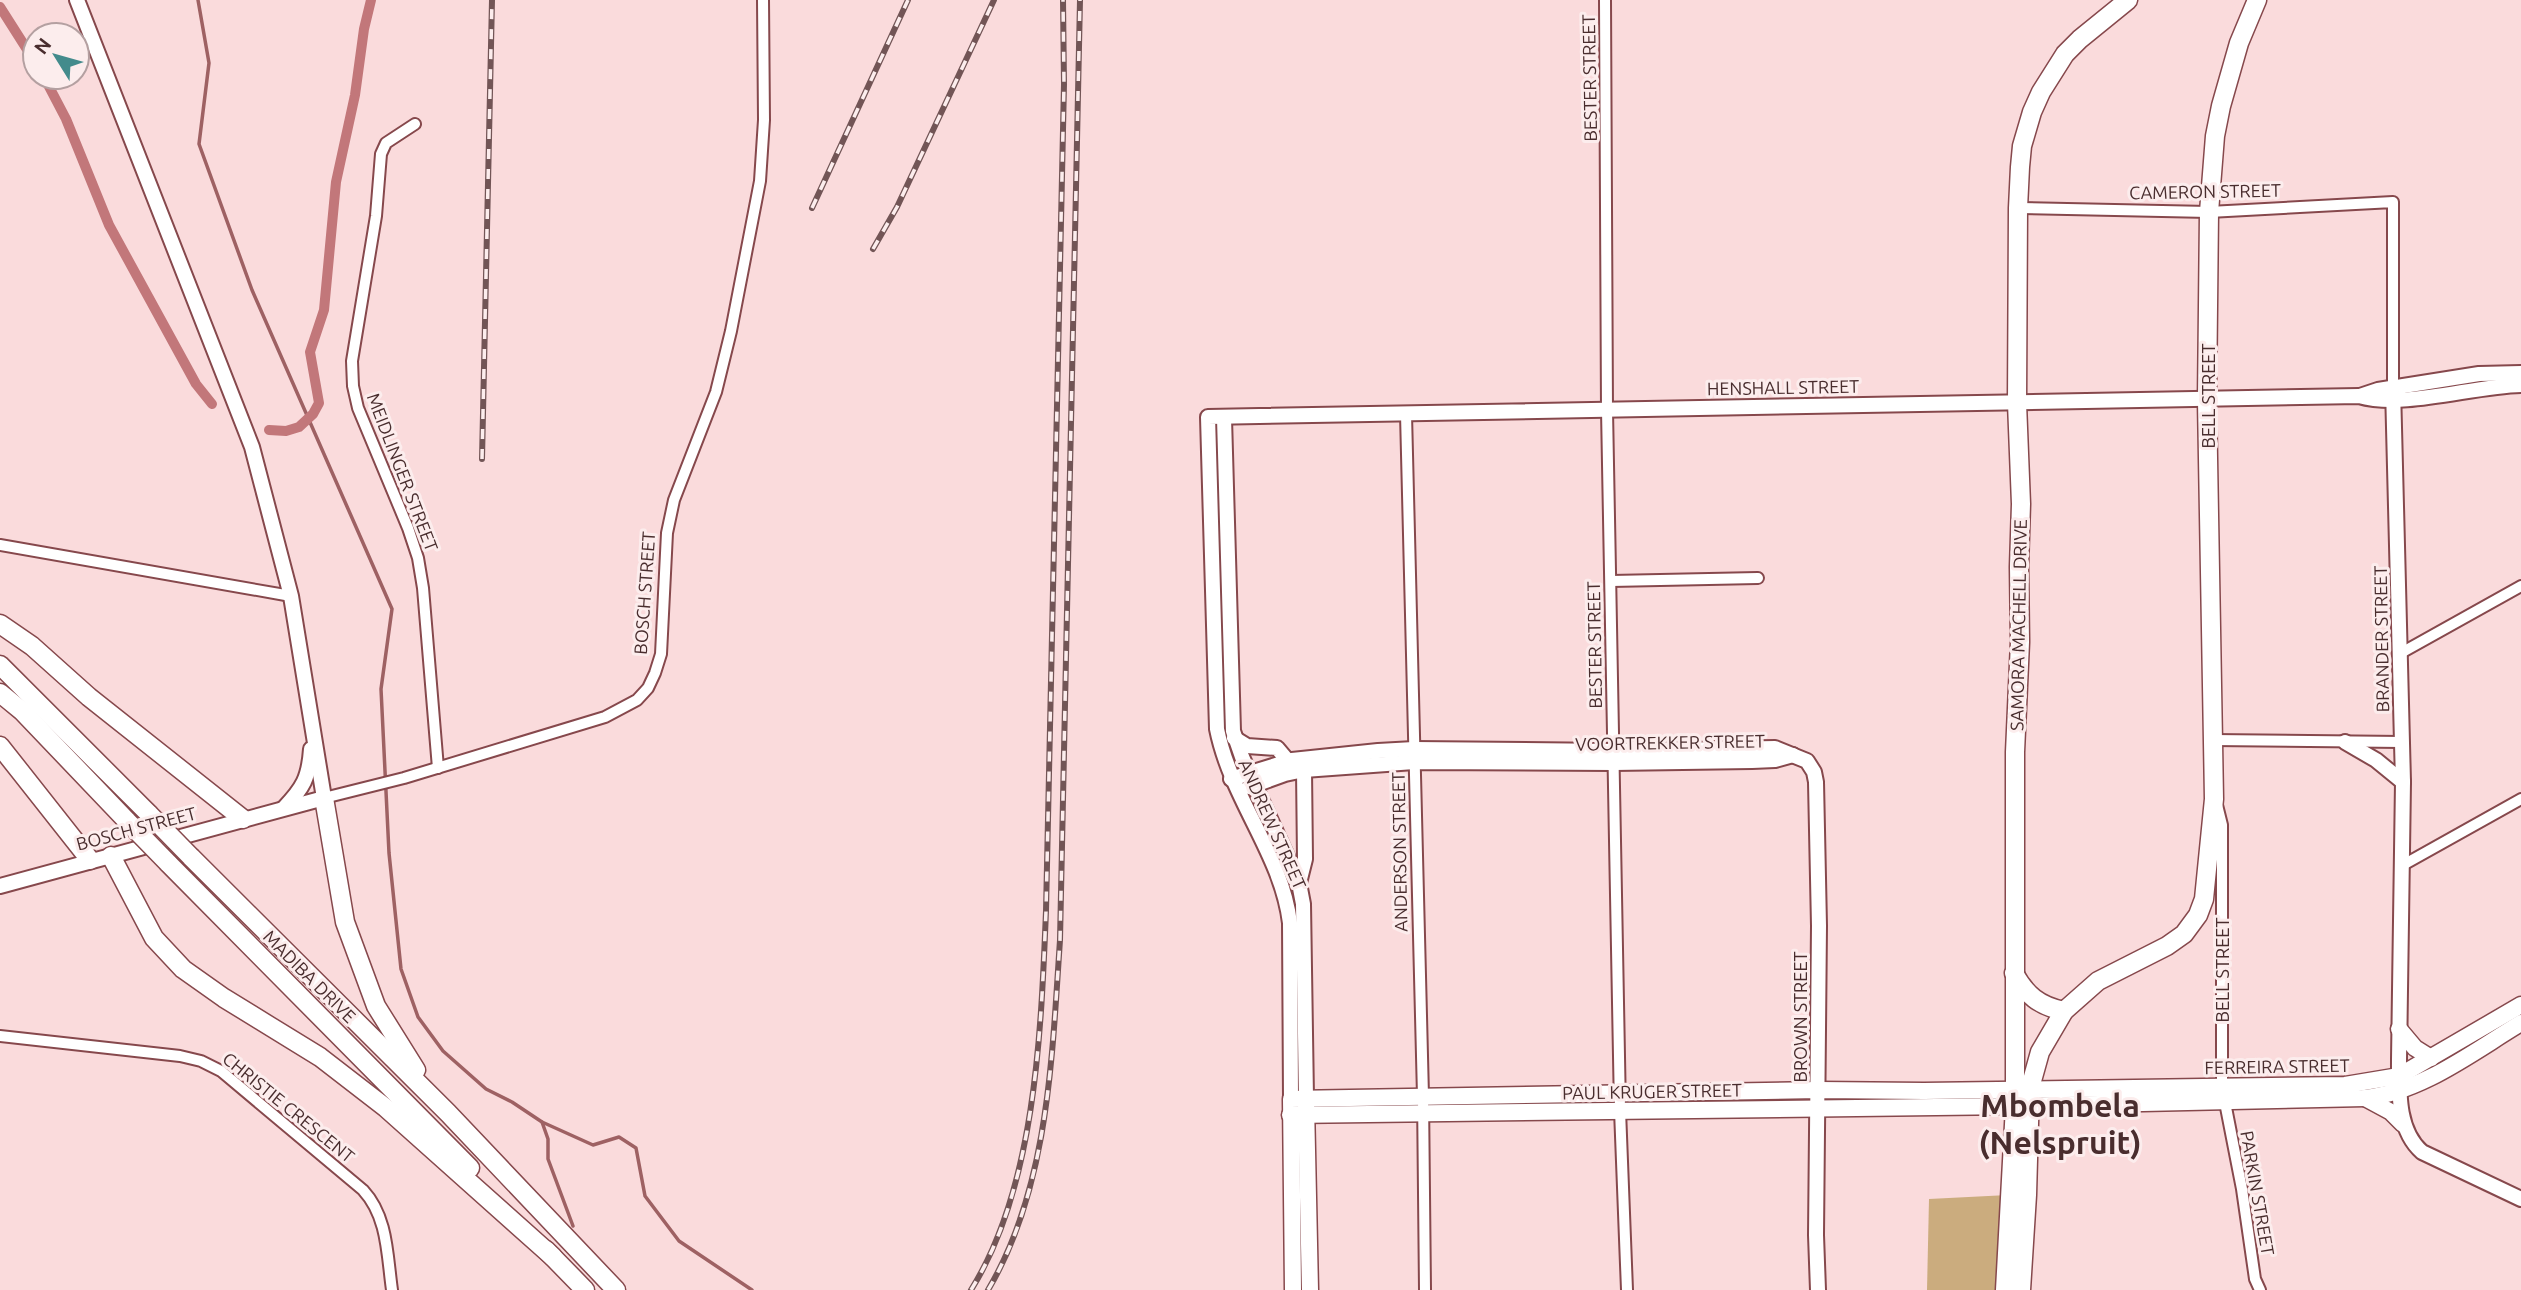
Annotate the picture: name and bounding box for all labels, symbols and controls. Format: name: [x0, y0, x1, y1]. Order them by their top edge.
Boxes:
street label: BESTER STREET: [1578, 14, 1600, 142]
north arrow: [21, 21, 91, 91]
text: N: [29, 33, 55, 58]
street label: CAMERON STREET: [2129, 180, 2281, 202]
street label: BELL STREET: [2198, 344, 2218, 448]
street label: HENSHALL STREET: [1707, 376, 1859, 398]
street label: MEIDLINGER STREET: [364, 390, 442, 554]
street label: SAMORA MACHELL DRIVE: [2006, 519, 2030, 731]
street label: BOSCH STREET: [630, 531, 658, 655]
street label: BRANDER STREET: [2370, 565, 2392, 713]
street label: BESTER STREET: [1583, 581, 1605, 709]
street label: VOORTREKKER STREET: [1575, 730, 1765, 754]
street label: ANDREW STREET: [1235, 756, 1311, 892]
street label: ANDERSON STREET: [1388, 772, 1410, 932]
street label: BOSCH STREET: [74, 802, 198, 854]
street label: BELL STREET: [2212, 918, 2232, 1022]
street label: MADIBA DRIVE: [260, 926, 360, 1026]
street label: BROWN STREET: [1790, 951, 1810, 1083]
street label: CHRISTIE CRESCENT: [219, 1048, 359, 1166]
street label: FERREIRA STREET: [2204, 1055, 2350, 1077]
street label: PAUL KRUGER STREET: [1562, 1079, 1742, 1103]
district label: Mbombela (Nelspruit): [1979, 1087, 2141, 1160]
street label: PARKIN STREET: [2237, 1129, 2279, 1257]

